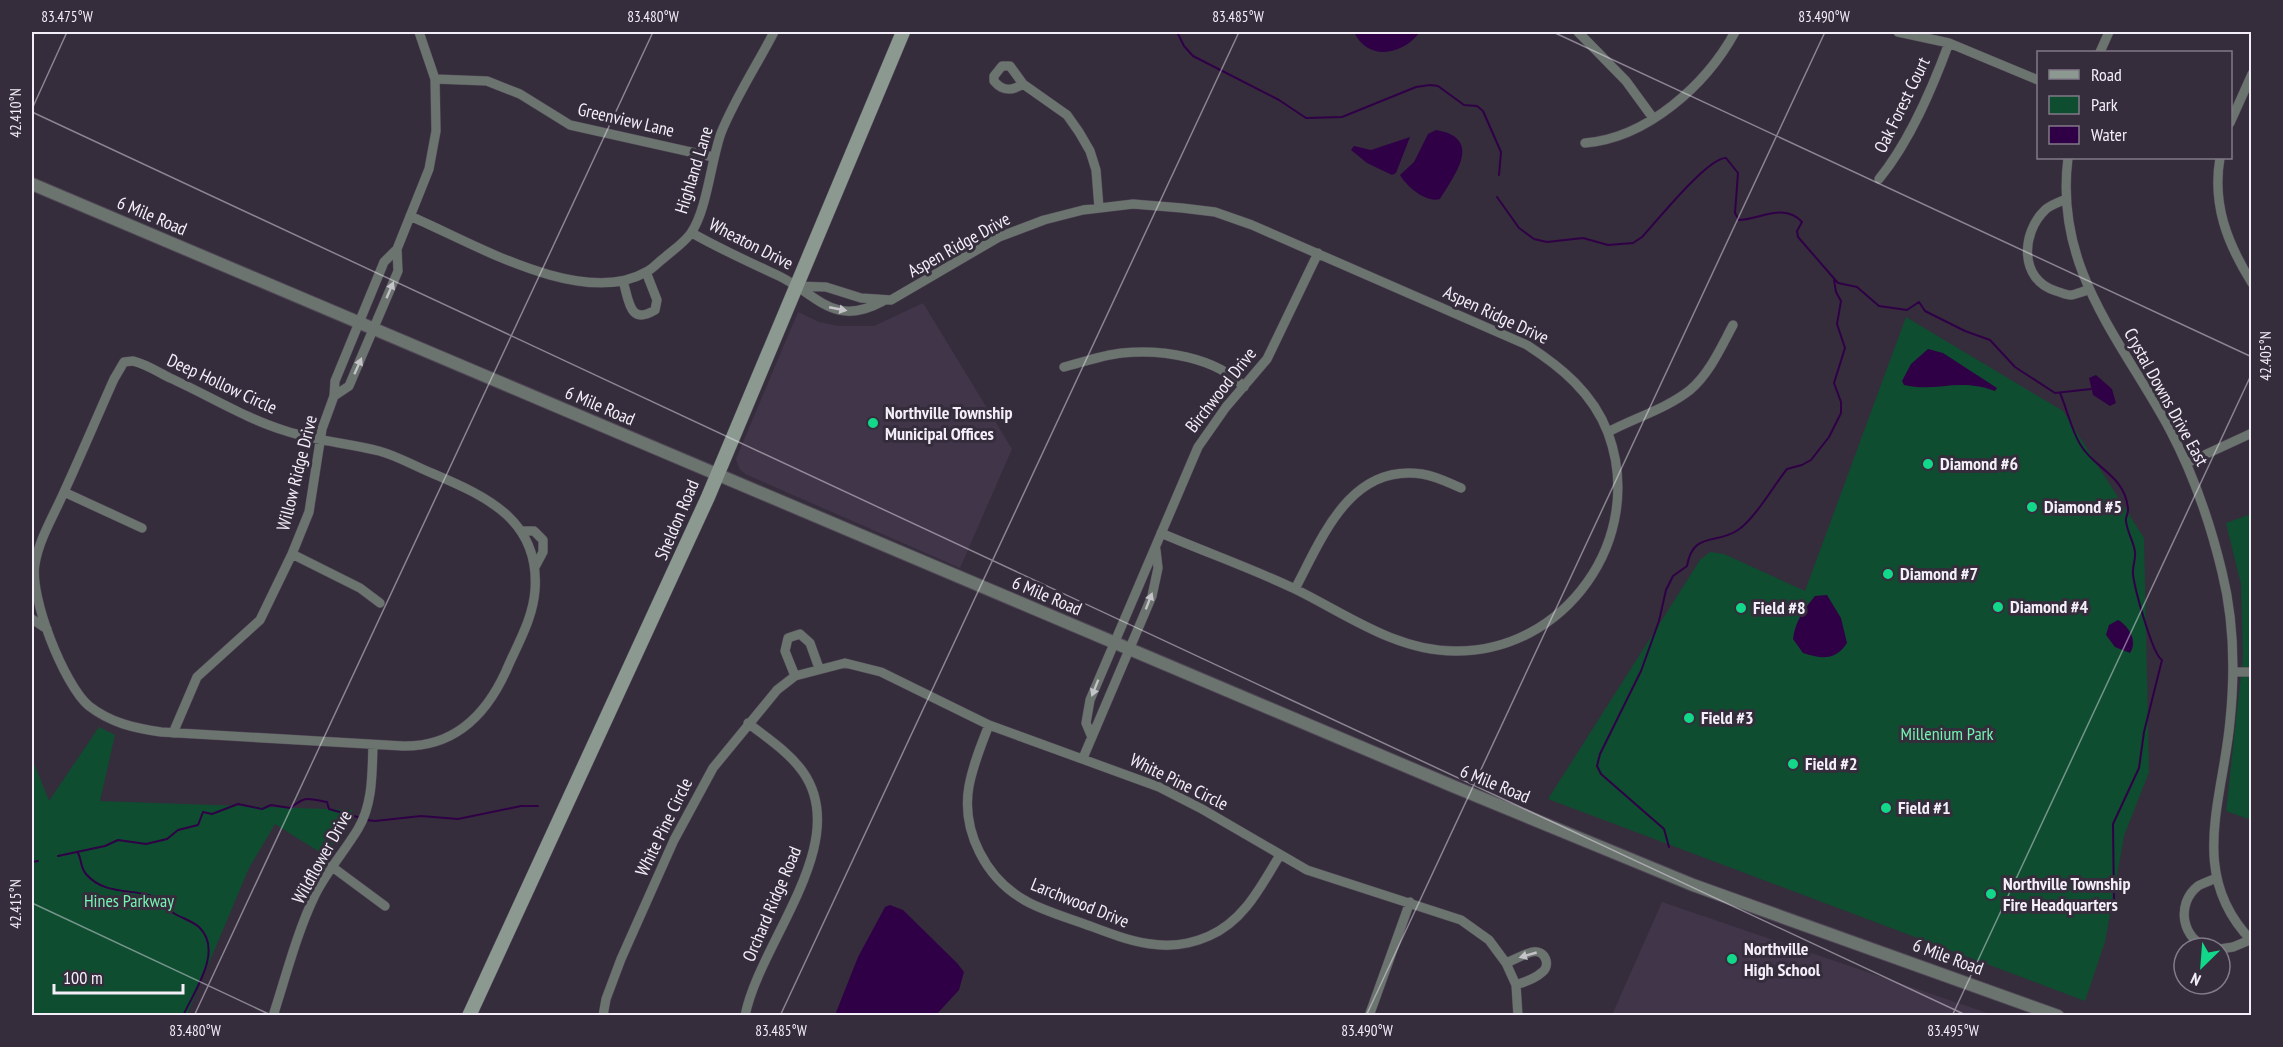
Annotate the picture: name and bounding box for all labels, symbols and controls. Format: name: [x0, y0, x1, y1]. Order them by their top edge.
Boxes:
text: 83.475°W: [41, 7, 93, 26]
text: 83.480°W: [627, 7, 679, 26]
text: 83.485°W: [1212, 7, 1264, 26]
text: 83.490°W: [1798, 7, 1850, 26]
legend: [2037, 51, 2232, 159]
street label: Oak Forest Court: [1869, 53, 1935, 156]
text: Road: [2091, 63, 2122, 86]
text: 42.410°N: [6, 88, 25, 138]
text: Park: [2091, 93, 2118, 116]
street label: Greenview Lane: [576, 97, 677, 142]
street label: Highland Lane: [669, 123, 718, 216]
text: Water: [2091, 123, 2127, 146]
street label: 6 Mile Road: [114, 191, 190, 240]
street label: Aspen Ridge Drive: [903, 207, 1014, 282]
street label: Wheaton Drive: [705, 213, 797, 275]
street label: Aspen Ridge Drive: [1440, 280, 1553, 349]
one-way arrow: [386, 281, 395, 299]
one-way arrow: [829, 305, 848, 314]
street label: Crystal Downs Drive East: [2119, 324, 2214, 470]
text: 42.405°N: [2256, 331, 2275, 381]
street label: Birchwood Drive: [1180, 342, 1261, 437]
street label: Deep Hollow Circle: [164, 348, 281, 419]
one-way arrow: [353, 356, 363, 374]
street label: 6 Mile Road: [562, 381, 638, 430]
place label: Northville Township Municipal Offices: [885, 401, 1012, 445]
street label: Willow Ridge Drive: [271, 413, 322, 533]
marker: Northville Township Municipal Offices: [866, 416, 880, 430]
place label: Diamond #6: [1940, 452, 2018, 475]
marker: Diamond #6: [1921, 457, 1935, 471]
street label: Sheldon Road: [649, 476, 704, 564]
place label: Diamond #5: [2044, 495, 2122, 518]
marker: Diamond #5: [2025, 500, 2039, 514]
place label: Diamond #7: [1900, 562, 1978, 585]
marker: Diamond #7: [1881, 567, 1895, 581]
street label: 6 Mile Road: [1009, 571, 1085, 620]
one-way arrow: [1145, 592, 1155, 610]
place label: Diamond #4: [2010, 595, 2088, 618]
place label: Field #8: [1753, 596, 1806, 619]
marker: Diamond #4: [1991, 600, 2005, 614]
marker: Field #8: [1734, 601, 1748, 615]
one-way arrow: [1090, 680, 1100, 698]
place label: Field #3: [1701, 706, 1754, 729]
marker: Field #3: [1682, 711, 1696, 725]
park label: Millenium Park: [1900, 722, 1994, 745]
street label: White Pine Circle: [1126, 748, 1232, 815]
place label: Field #2: [1805, 752, 1858, 775]
marker: Field #2: [1786, 757, 1800, 771]
street label: 6 Mile Road: [1457, 759, 1534, 808]
street label: White Pine Circle: [630, 774, 697, 880]
place label: Field #1: [1898, 796, 1951, 819]
marker: Field #1: [1879, 801, 1893, 815]
street label: Wildflower Drive: [286, 806, 357, 908]
street label: Orchard Ridge Road: [737, 843, 806, 965]
street label: Larchwood Drive: [1028, 872, 1133, 933]
place label: Northville Township Fire Headquarters: [2003, 872, 2130, 916]
text: 42.415°N: [6, 879, 25, 929]
marker: Northville Township Fire Headquarters: [1984, 887, 1998, 901]
park label: Hines Parkway: [84, 889, 174, 912]
street label: 6 Mile Road: [1910, 933, 1987, 980]
north arrow: [2172, 936, 2232, 996]
place label: Northville High School: [1744, 937, 1821, 981]
one-way arrow: [1519, 951, 1537, 960]
marker: Northville High School: [1725, 952, 1739, 966]
scale bar: [54, 957, 183, 995]
text: 100 m: [63, 966, 103, 989]
text: N: [2188, 969, 2204, 990]
text: 83.480°W: [169, 1021, 221, 1040]
text: 83.485°W: [755, 1021, 807, 1040]
text: 83.490°W: [1341, 1021, 1393, 1040]
text: 83.495°W: [1927, 1021, 1979, 1040]

